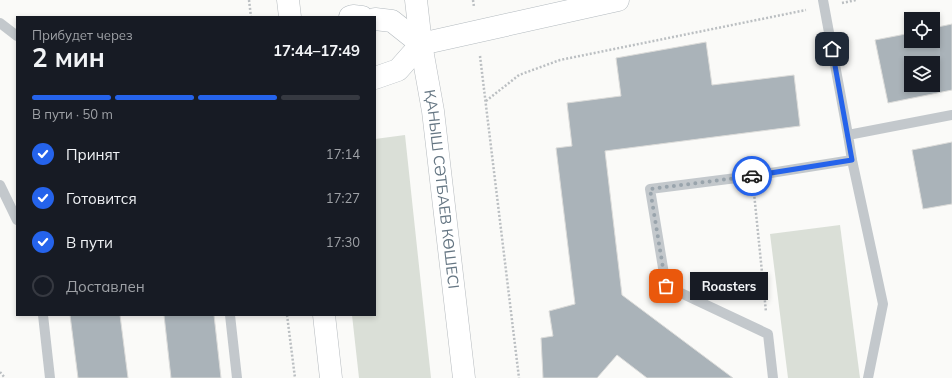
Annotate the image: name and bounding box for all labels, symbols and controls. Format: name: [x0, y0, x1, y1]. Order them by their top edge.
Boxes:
map controls: [904, 12, 940, 92]
button: locate: [904, 12, 940, 48]
text: Прибудет через: [32, 27, 133, 43]
pin: [815, 32, 849, 66]
icon: home: [821, 38, 843, 60]
text: 2 мин: [32, 41, 105, 74]
text: 17:44–17:49: [273, 41, 360, 60]
button: layers: [904, 56, 940, 92]
street label: ҚАНЫШ СӘТБАЕВ КӨШЕСІ: [420, 88, 464, 290]
text: В пути · 50 m: [32, 106, 113, 122]
icon: check: [32, 143, 54, 165]
text: Принят: [66, 145, 120, 164]
text: 17:14: [326, 146, 360, 162]
courier: [732, 156, 772, 196]
icon: car: [741, 165, 763, 187]
icon: check: [32, 187, 54, 209]
text: Готовится: [66, 189, 137, 208]
text: 17:27: [326, 190, 360, 206]
icon: check: [32, 231, 54, 253]
text: В пути: [66, 233, 113, 252]
text: 17:30: [326, 234, 360, 250]
pin: [649, 269, 683, 303]
callout: Roasters: [690, 272, 768, 300]
icon: bag: [655, 275, 677, 297]
text: Доставлен: [66, 277, 145, 296]
text: Roasters: [702, 278, 756, 294]

